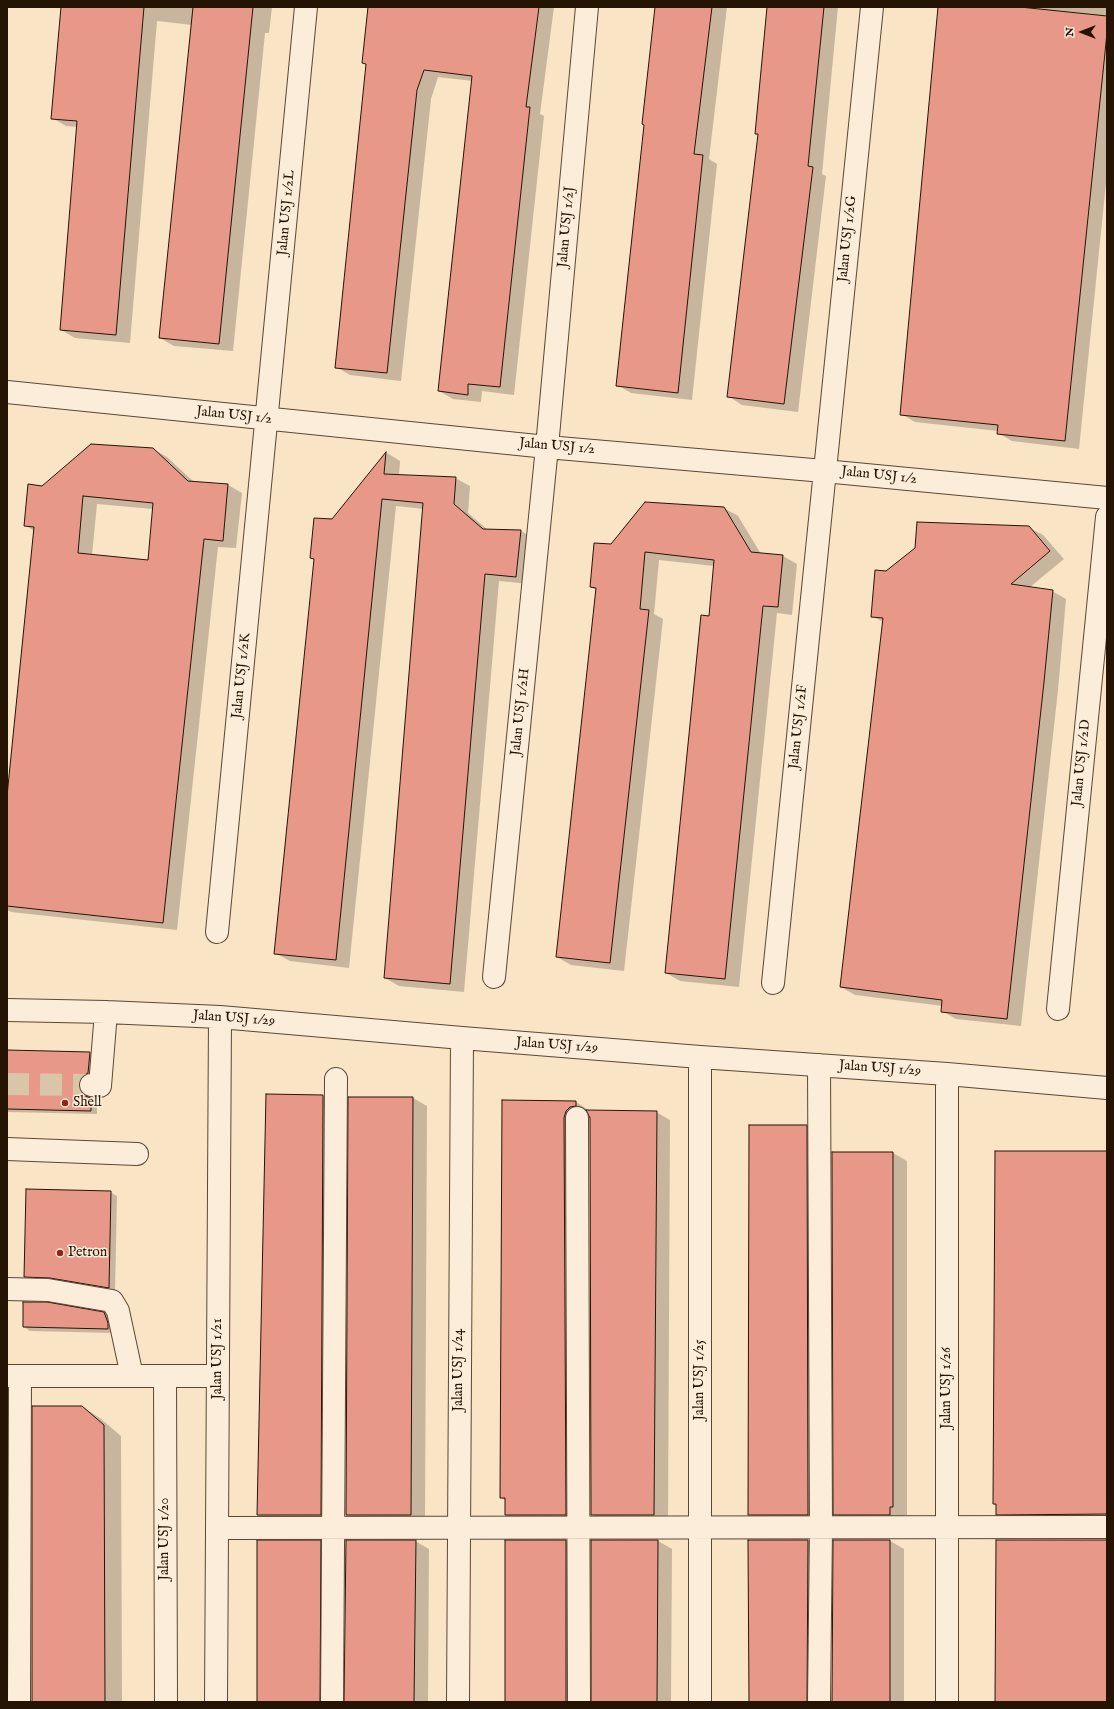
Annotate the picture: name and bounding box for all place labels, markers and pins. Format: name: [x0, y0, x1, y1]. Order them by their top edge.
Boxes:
place label: Shell: [73, 1095, 102, 1111]
marker: Shell: [60, 1098, 70, 1108]
place label: Petron: [68, 1245, 107, 1261]
marker: Petron: [55, 1248, 65, 1258]

